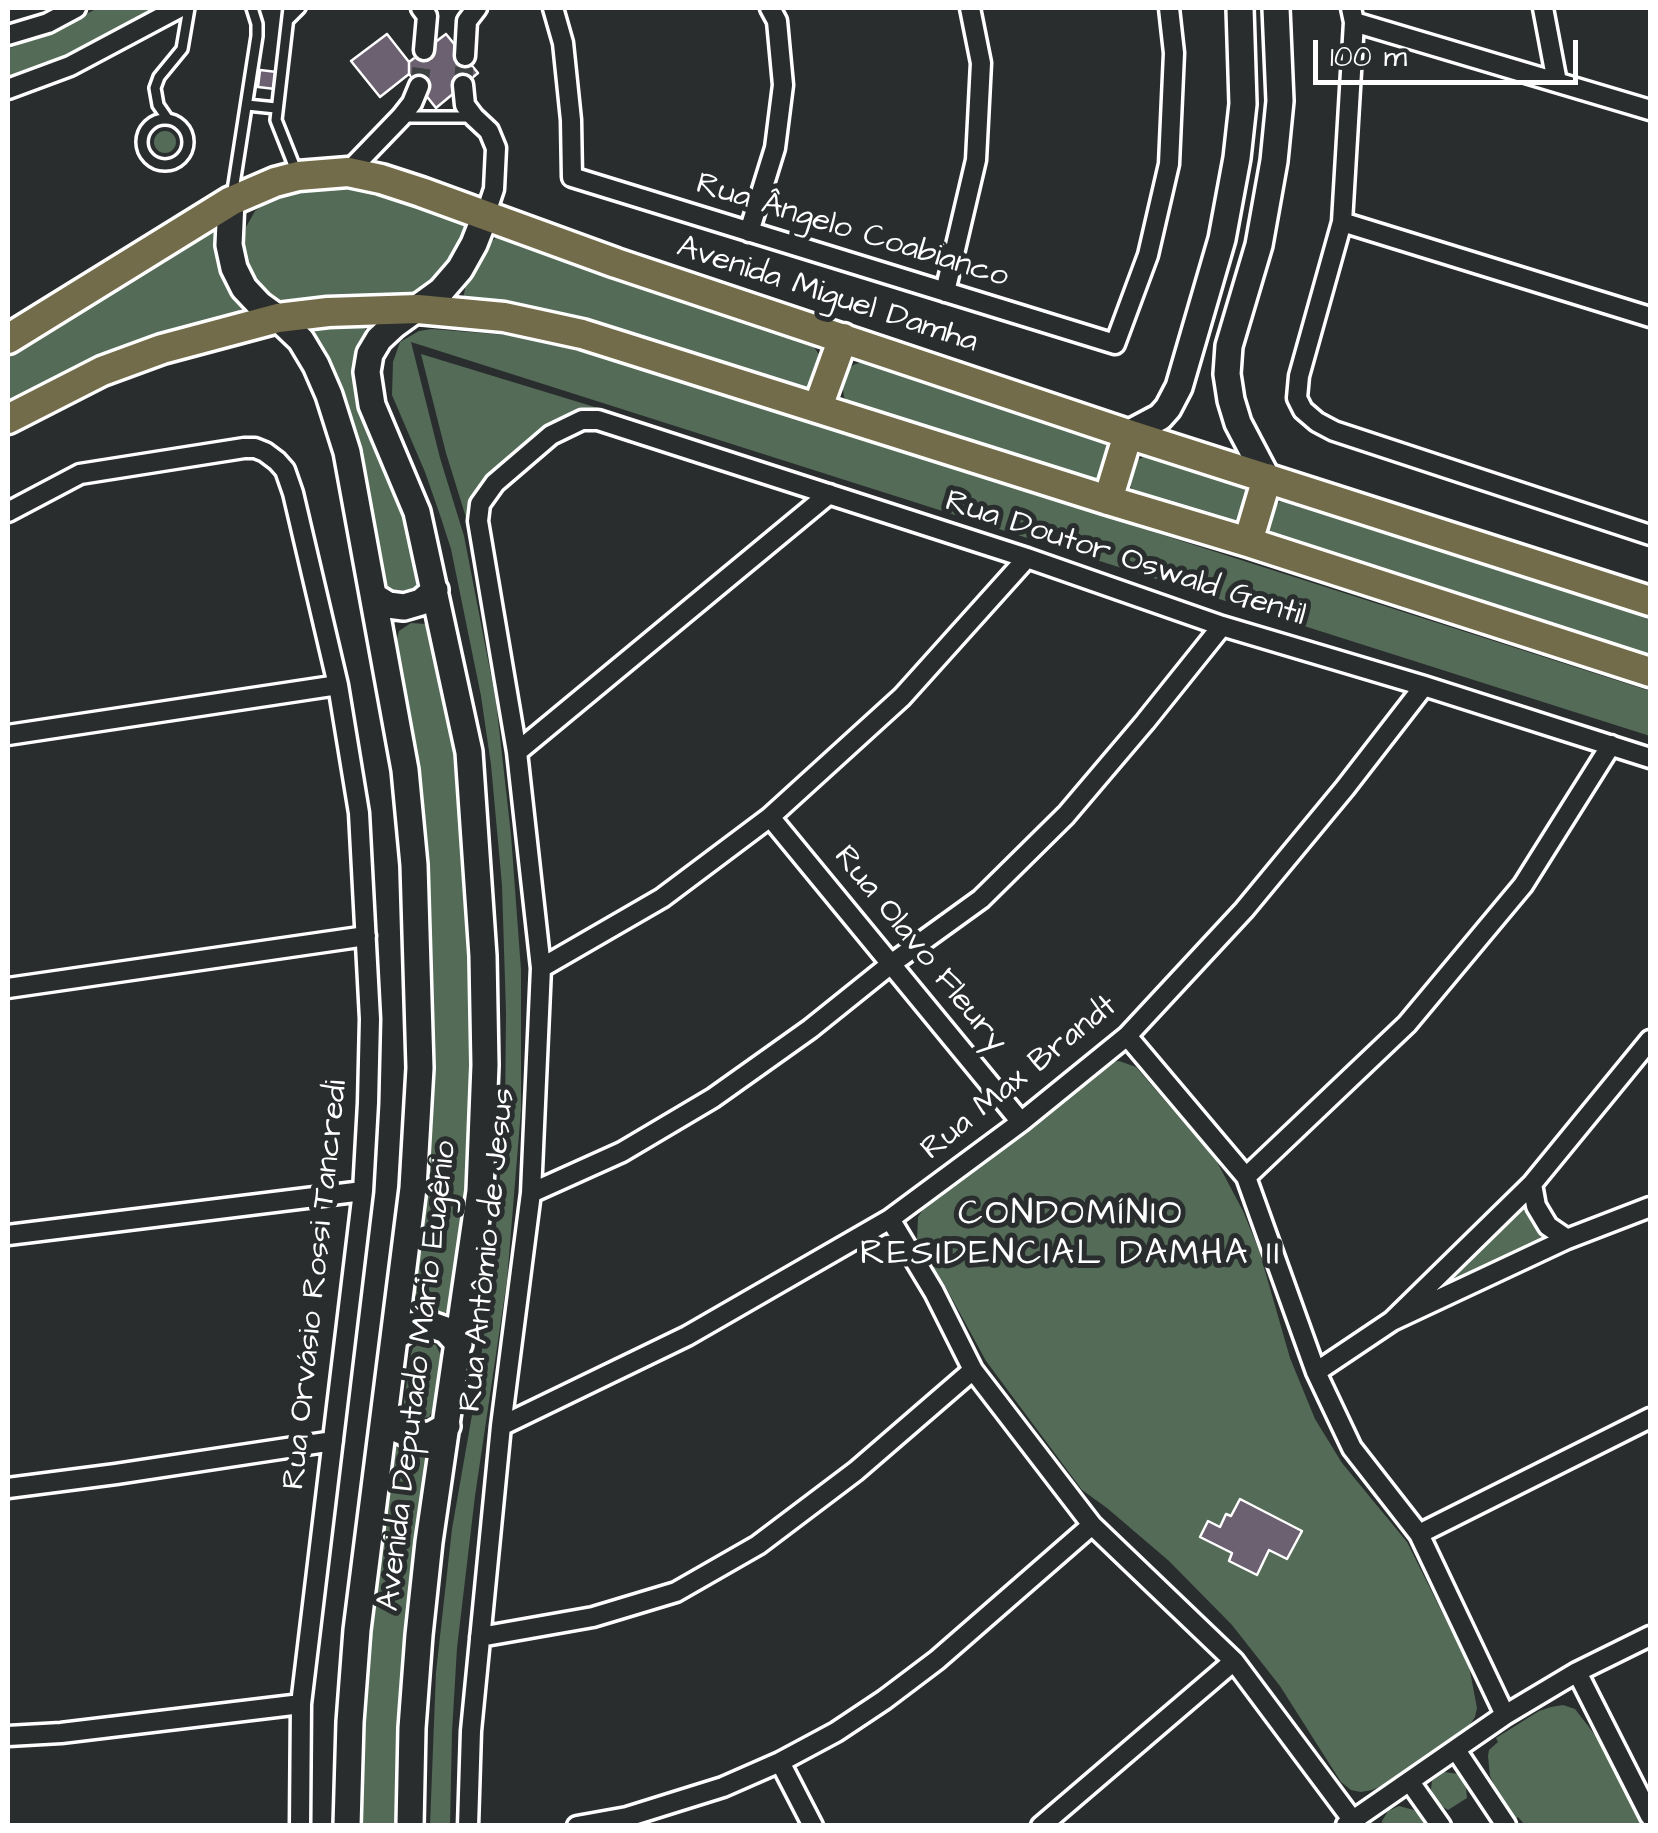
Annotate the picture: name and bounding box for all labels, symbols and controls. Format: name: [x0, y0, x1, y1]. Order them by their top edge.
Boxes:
scale bar: [1318, 20, 1583, 82]
text: 100 m: [1330, 36, 1407, 78]
street label: Rua Ângelo Coabianco: [691, 166, 1013, 298]
street label: Avenida Miguel Damha: [672, 229, 982, 363]
street label: Rua Doutor Oswald Gentil: [940, 484, 1310, 636]
street label: Rua Olavo Fleury: [824, 839, 1014, 1061]
street label: Rua Max Brandt: [914, 988, 1126, 1170]
street label: Rua Orvásio Rossi Tancredi: [276, 1079, 358, 1491]
street label: Rua Antômio de Jesus: [453, 1086, 525, 1414]
street label: Avenida Deputado Mário Eugênio: [371, 1139, 467, 1613]
district label: CONDOMÍNIO RESIDENCIAL DAMHA II: [860, 1195, 1282, 1277]

